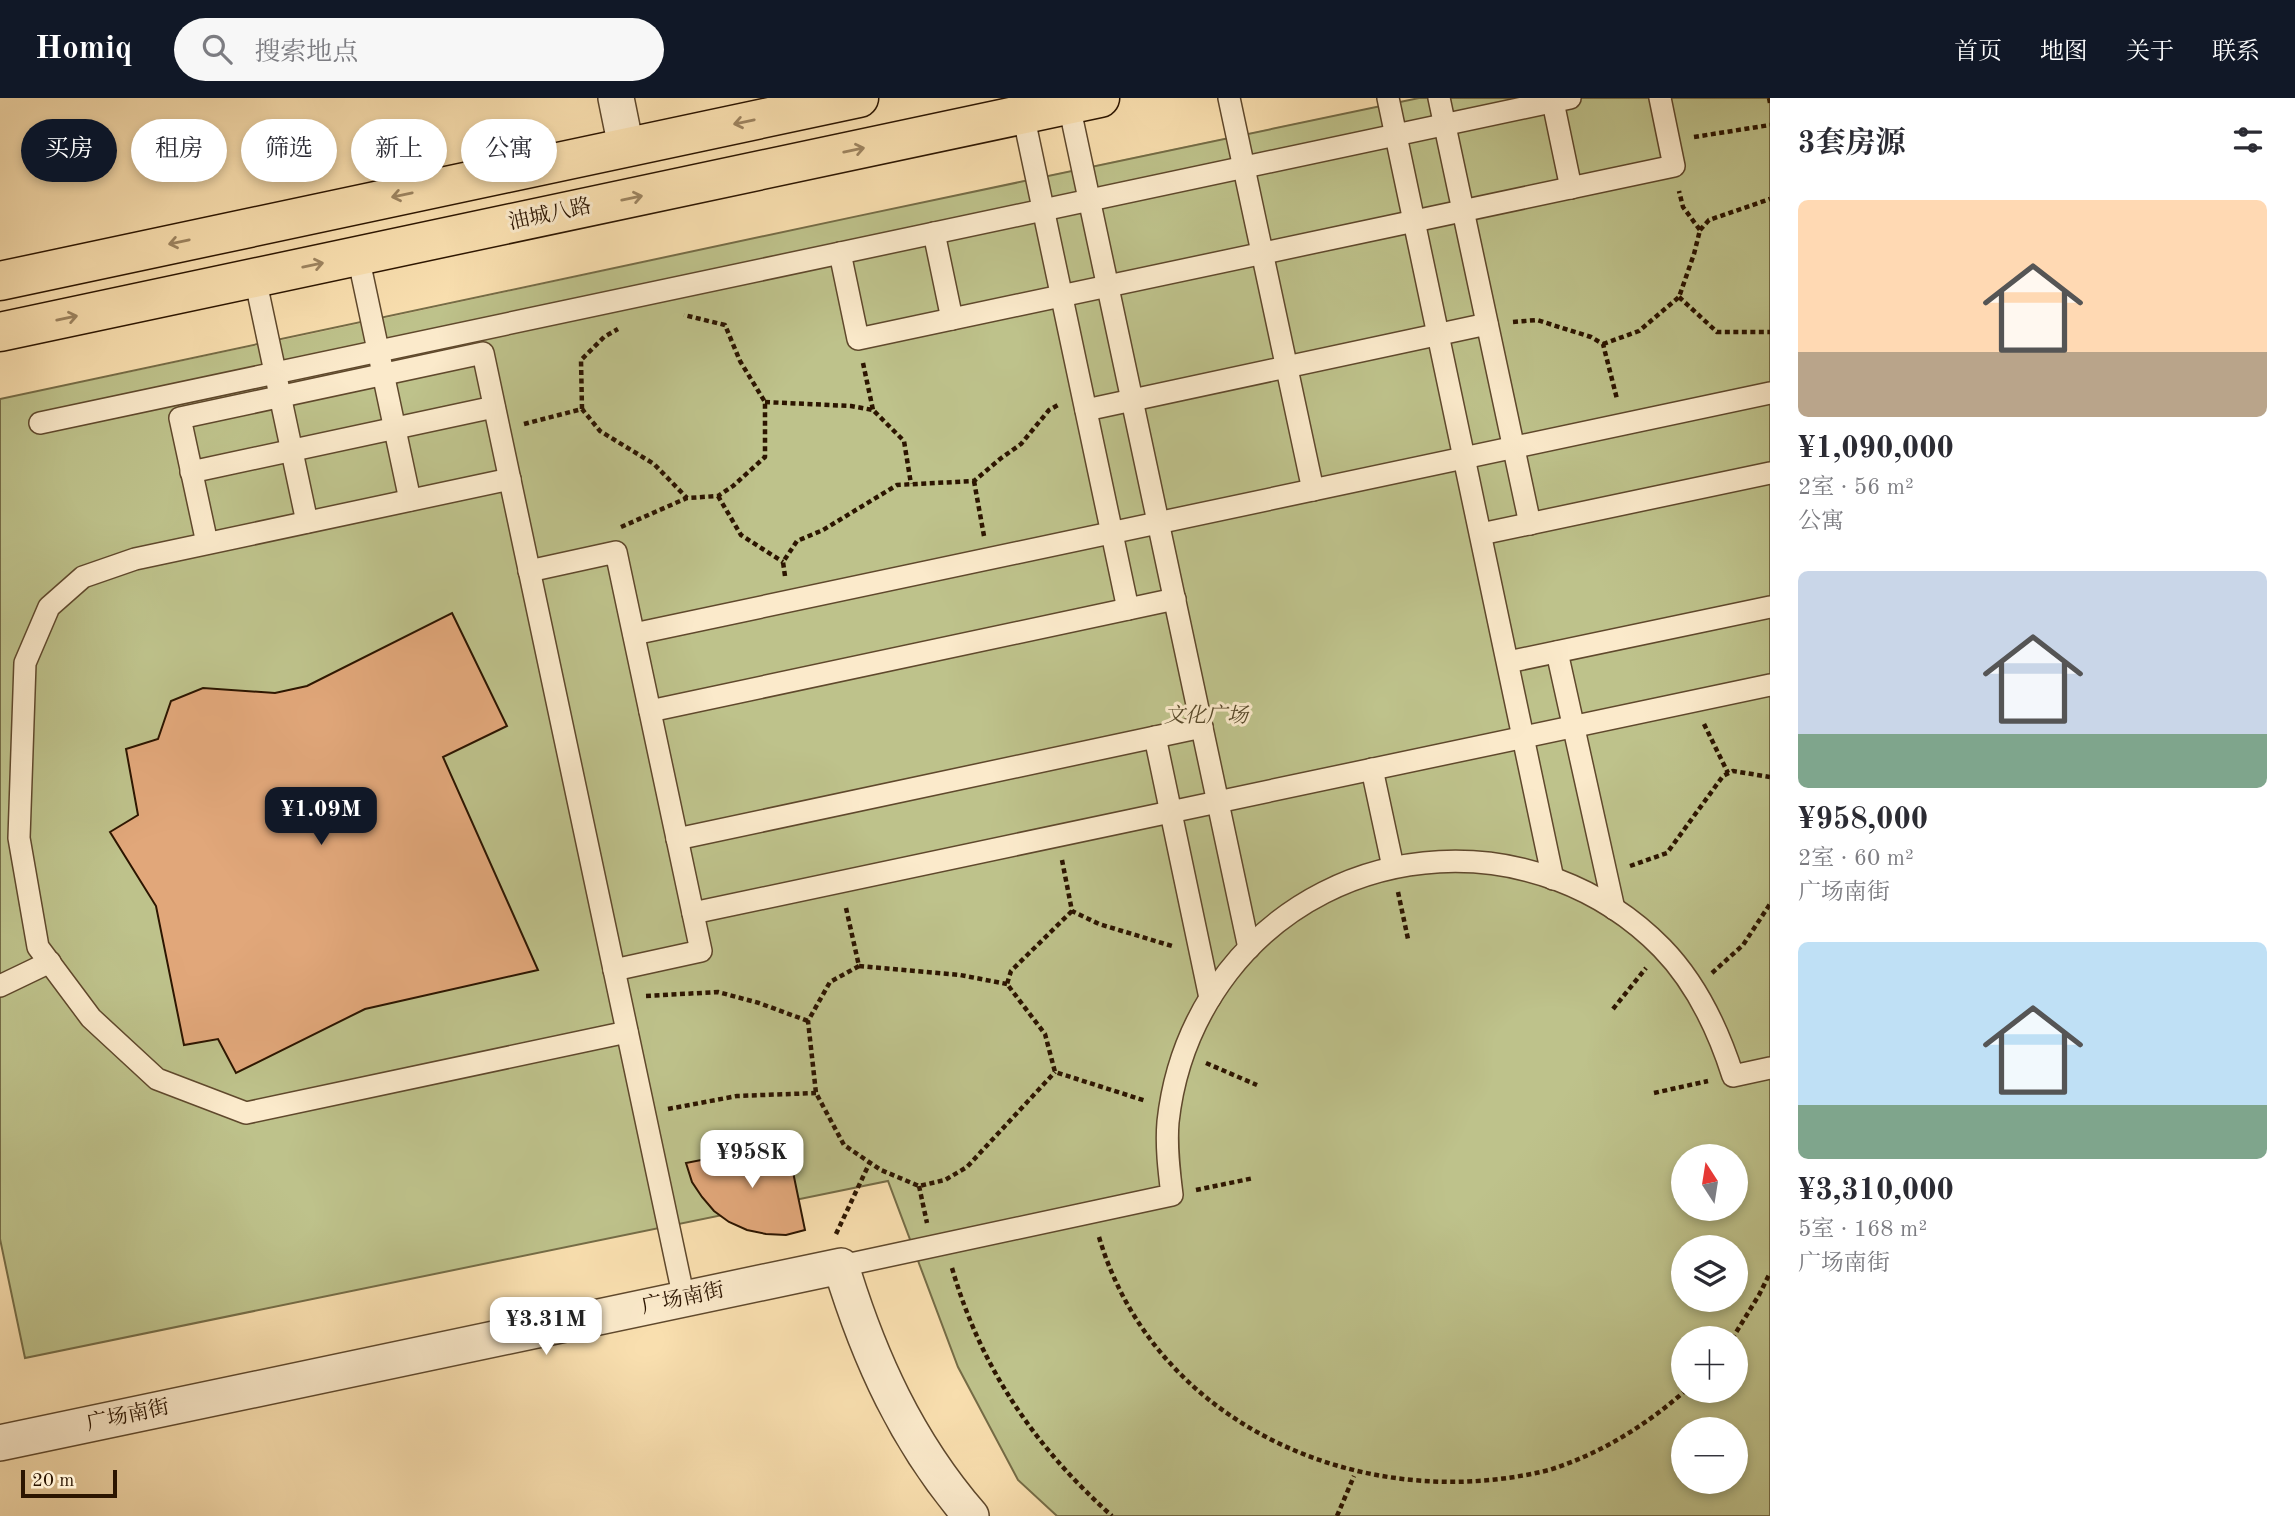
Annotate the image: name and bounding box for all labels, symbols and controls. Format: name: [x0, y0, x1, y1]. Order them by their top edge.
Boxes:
search box: [174, 18, 664, 81]
icon: search: [198, 30, 236, 68]
text: Homiq: [35, 33, 132, 66]
text: 搜索地点: [254, 40, 358, 66]
text: 首页: [1954, 41, 2002, 65]
text: 地图: [2040, 41, 2088, 65]
text: 关于: [2126, 41, 2174, 65]
text: 联系: [2212, 41, 2260, 65]
one-way arrow: [733, 116, 756, 130]
chip: 买房: [21, 119, 117, 182]
chip: 租房: [131, 119, 227, 182]
chip: 筛选: [241, 119, 337, 182]
chip: 新上: [351, 119, 447, 182]
chip: 公寓: [461, 119, 557, 182]
icon: filters: [2229, 121, 2267, 159]
text: 3套房源: [1798, 129, 1905, 159]
one-way arrow: [842, 143, 865, 157]
one-way arrow: [391, 189, 414, 203]
one-way arrow: [620, 190, 643, 204]
street label: 油城八路: [506, 194, 593, 234]
one-way arrow: [168, 236, 191, 250]
icon: home: [1970, 245, 2096, 371]
one-way arrow: [301, 258, 324, 272]
one-way arrow: [55, 310, 78, 324]
text: ¥1,090,000: [1798, 434, 1954, 464]
text: 2室 · 56 m²: [1798, 476, 1914, 499]
text: 公寓: [1798, 510, 1844, 533]
icon: home: [1970, 616, 2096, 742]
park label: 文化广场: [1164, 704, 1250, 727]
pin: ¥1.09M: [264, 788, 378, 847]
text: ¥1.09M: [281, 798, 361, 821]
text: ¥958,000: [1798, 805, 1928, 835]
text: 2室 · 60 m²: [1798, 847, 1914, 870]
text: 广场南街: [1798, 881, 1890, 904]
icon: home: [1970, 987, 2096, 1113]
pin: ¥958K: [703, 1130, 801, 1190]
text: ¥958K: [716, 1141, 788, 1164]
north arrow: [1671, 1144, 1748, 1222]
map controls: [1671, 1144, 1748, 1494]
text: ¥3,310,000: [1798, 1176, 1954, 1206]
text: 5室 · 168 m²: [1798, 1218, 1927, 1241]
button: layers: [1671, 1235, 1748, 1312]
text: 广场南街: [1798, 1252, 1890, 1275]
street label: 广场南街: [639, 1278, 726, 1318]
pin: ¥3.31M: [489, 1298, 603, 1357]
text: ¥3.31M: [506, 1308, 586, 1331]
button: +: [1671, 1326, 1748, 1403]
street label: 广场南街: [84, 1395, 171, 1435]
button: −: [1671, 1417, 1748, 1494]
scale bar: [21, 1467, 117, 1499]
text: 20 m: [32, 1472, 74, 1491]

